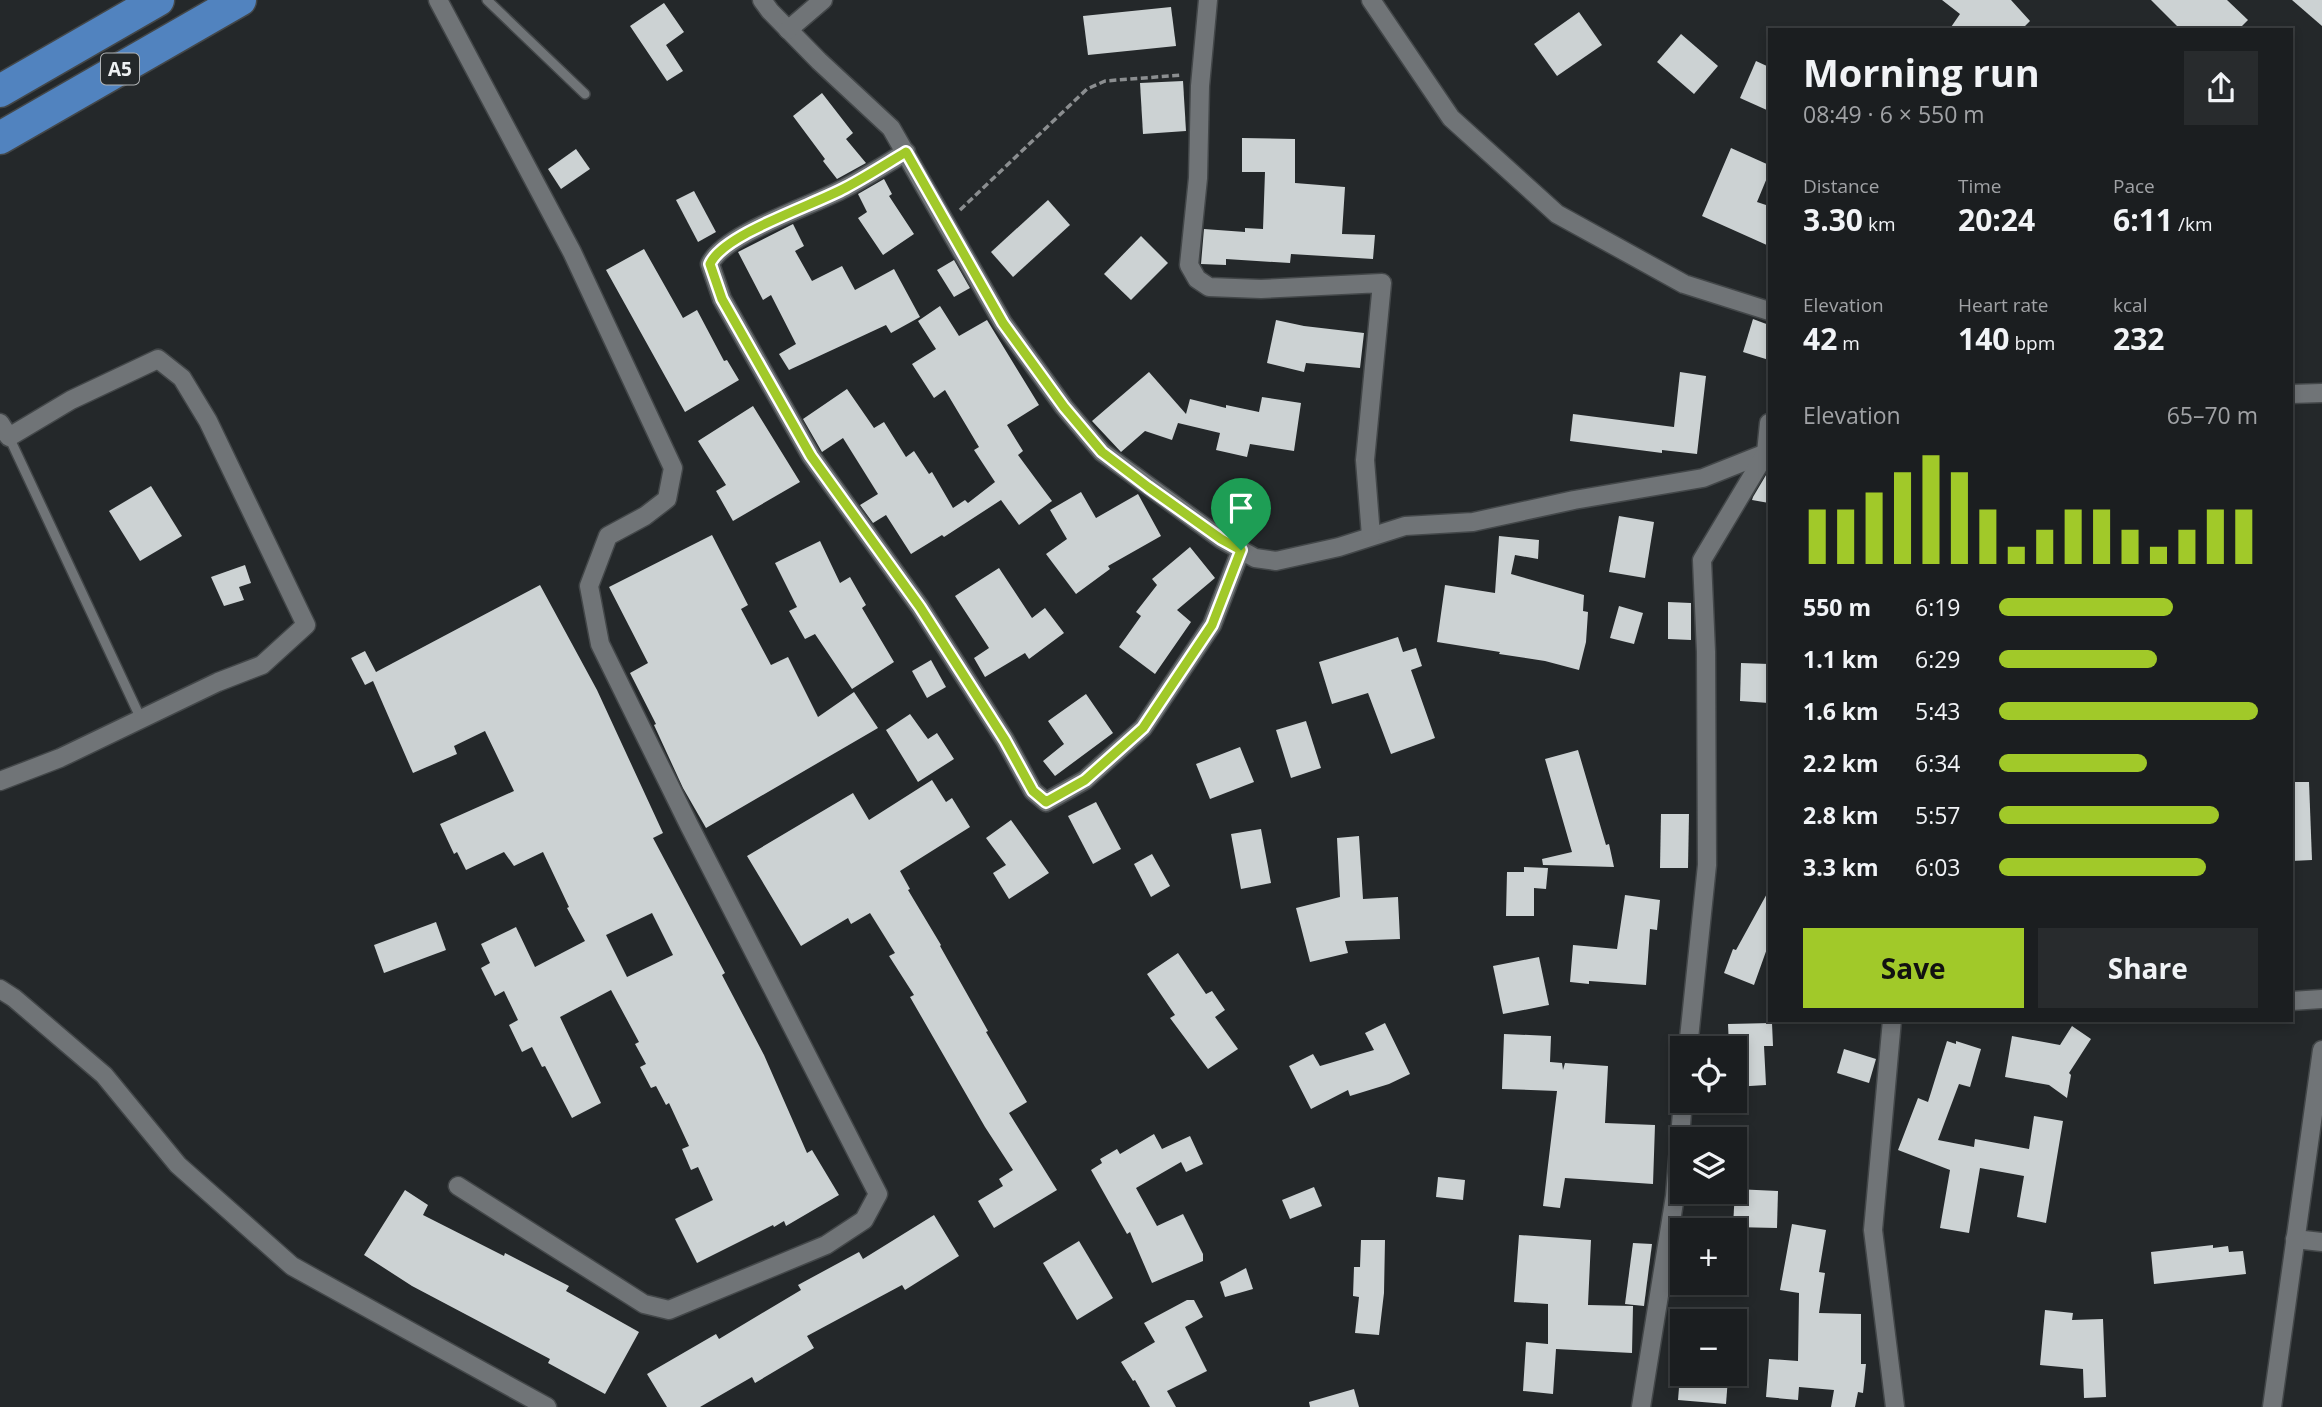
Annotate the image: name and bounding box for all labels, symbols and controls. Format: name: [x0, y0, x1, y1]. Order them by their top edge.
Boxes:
text: Morning run: [1803, 46, 2040, 98]
button: share: [2184, 51, 2258, 125]
road number: A5: [101, 54, 139, 85]
text: 08:49 · 6 × 550 m: [1803, 98, 1985, 130]
text: Distance: [1803, 173, 1879, 199]
text: Time: [1958, 173, 2002, 199]
text: Pace: [2113, 173, 2155, 199]
text: 3.30: [1803, 199, 1863, 240]
text: 20:24: [1958, 199, 2035, 240]
text: 6:11: [2113, 199, 2173, 240]
text: km: [1863, 211, 1896, 237]
text: /km: [2173, 211, 2213, 237]
text: Elevation: [1803, 292, 1884, 318]
text: Heart rate: [1958, 292, 2048, 318]
text: kcal: [2113, 292, 2147, 318]
text: 42: [1803, 318, 1837, 359]
text: 140: [1958, 318, 2009, 359]
text: 232: [2113, 318, 2164, 359]
text: m: [1837, 330, 1860, 356]
text: bpm: [2009, 330, 2055, 356]
text: Elevation: [1803, 399, 1901, 431]
text: 65–70 m: [2167, 399, 2258, 431]
pin: [1211, 478, 1271, 550]
icon: arrive: [1222, 489, 1260, 527]
text: 550 m: [1803, 591, 1871, 623]
text: 6:19: [1915, 591, 1961, 623]
text: 1.1 km: [1803, 643, 1879, 675]
text: 6:29: [1915, 643, 1961, 675]
text: 1.6 km: [1803, 695, 1879, 727]
text: 5:43: [1915, 695, 1961, 727]
text: 2.2 km: [1803, 747, 1879, 779]
text: 6:34: [1915, 747, 1961, 779]
text: 2.8 km: [1803, 799, 1879, 831]
text: 5:57: [1915, 799, 1961, 831]
text: 3.3 km: [1803, 851, 1879, 883]
text: 6:03: [1915, 851, 1961, 883]
button: Save: [1803, 928, 2024, 1008]
button: Share: [2038, 928, 2258, 1008]
map controls: [1670, 1036, 1747, 1386]
button: locate: [1670, 1036, 1747, 1113]
button: layers: [1670, 1127, 1747, 1204]
button: +: [1670, 1218, 1747, 1295]
button: −: [1670, 1309, 1747, 1386]

